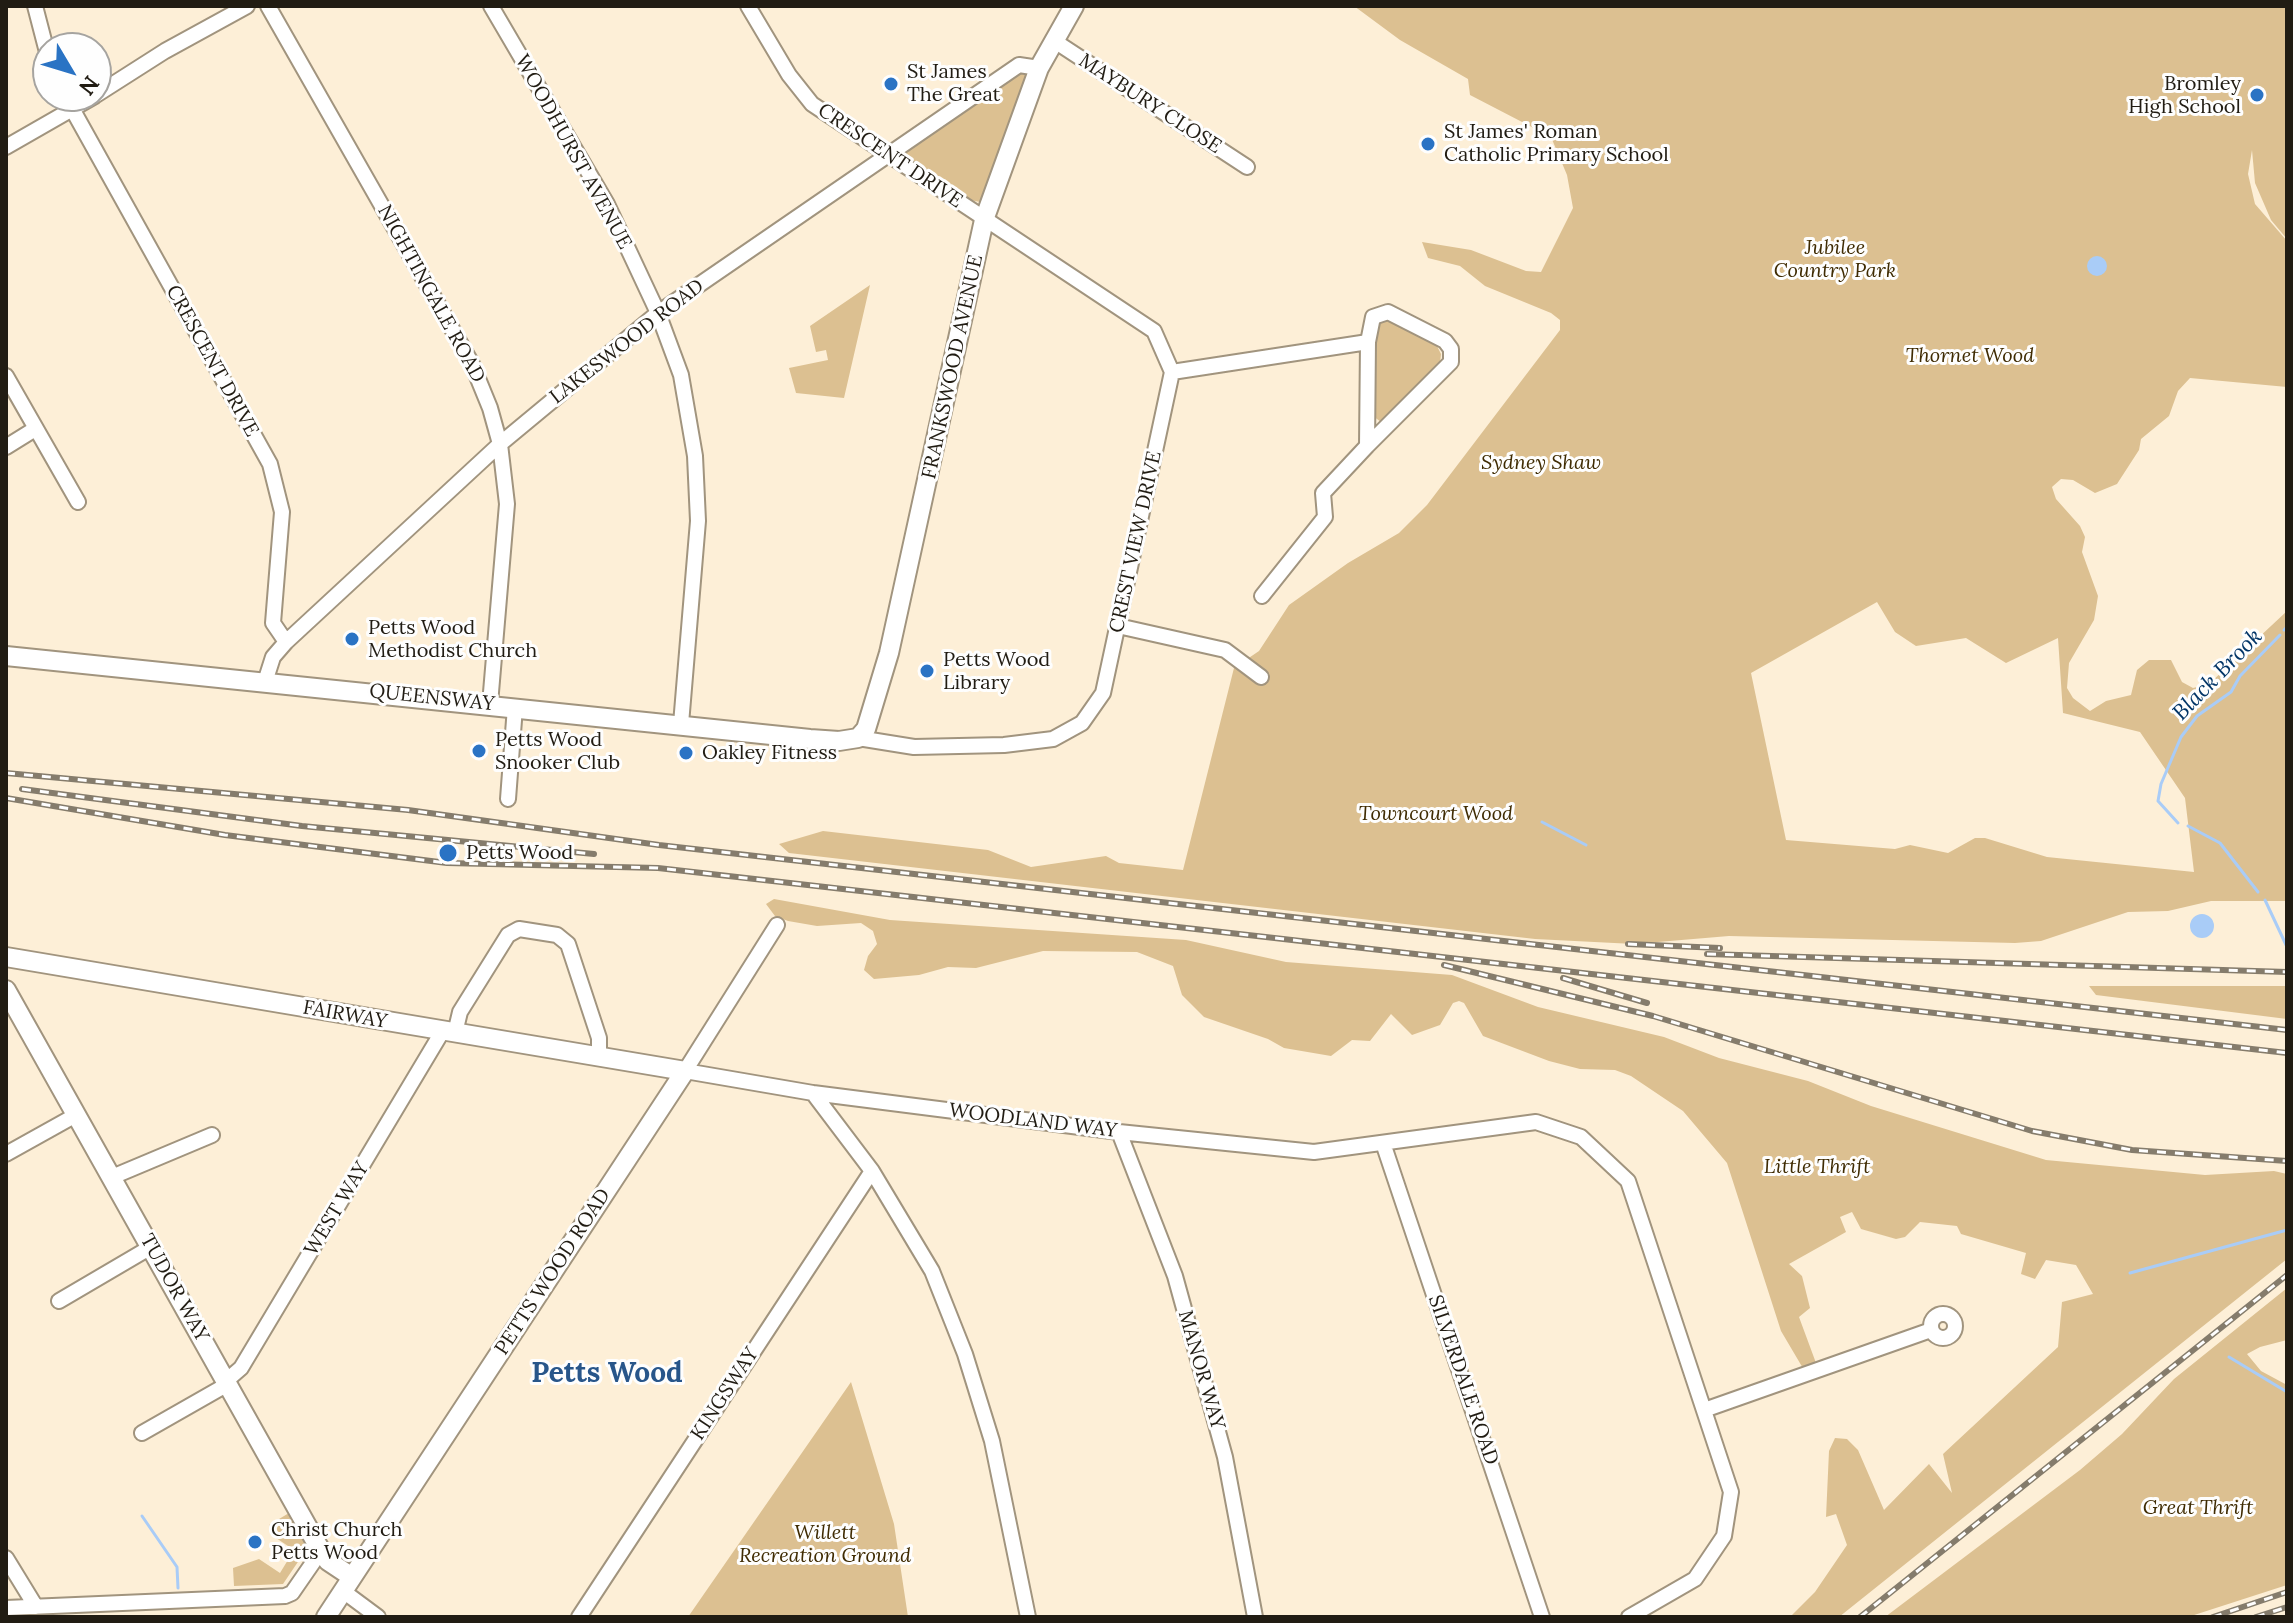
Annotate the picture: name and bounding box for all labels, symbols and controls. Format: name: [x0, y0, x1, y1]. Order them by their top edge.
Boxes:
north arrow: [32, 32, 112, 112]
street label: MAYBURY CLOSE: [1074, 49, 1226, 159]
street label: WOODHURST AVENUE: [510, 51, 636, 253]
place label: St James The Great: [907, 60, 1000, 107]
text: N: [73, 70, 106, 101]
place label: Bromley High School: [2128, 72, 2241, 119]
marker: St James The Great: [882, 75, 900, 93]
marker: Bromley High School: [2248, 86, 2266, 104]
street label: CRESCENT DRIVE: [813, 99, 967, 213]
place label: St James' Roman Catholic Primary School: [1444, 120, 1669, 167]
marker: St James' Roman Catholic Primary School: [1419, 135, 1437, 153]
street label: NIGHTINGALE ROAD: [372, 201, 490, 387]
park label: Jubilee Country Park: [1774, 236, 1896, 283]
street label: FRANKSWOOD AVENUE: [918, 253, 988, 481]
street label: LAKESWOOD ROAD: [545, 274, 709, 410]
street label: CRESCENT DRIVE: [160, 281, 264, 441]
park label: Thornet Wood: [1906, 344, 2034, 368]
street label: CREST VIEW DRIVE: [1105, 449, 1167, 635]
park label: Sydney Shaw: [1481, 451, 1601, 475]
place label: Petts Wood Methodist Church: [368, 616, 537, 663]
water label: Black Brook: [2168, 624, 2268, 726]
marker: Petts Wood Methodist Church: [343, 630, 361, 648]
place label: Petts Wood Library: [943, 648, 1050, 695]
marker: Petts Wood Library: [918, 662, 936, 680]
street label: QUEENSWAY: [368, 679, 496, 717]
place label: Petts Wood Snooker Club: [495, 728, 620, 775]
place label: Oakley Fitness: [702, 741, 837, 765]
marker: Petts Wood Snooker Club: [470, 742, 488, 760]
marker: Oakley Fitness: [677, 744, 695, 762]
park label: Towncourt Wood: [1359, 802, 1513, 826]
place label: Petts Wood: [466, 841, 573, 865]
marker: Petts Wood: [437, 842, 459, 864]
street label: FAIRWAY: [301, 996, 389, 1034]
street label: WOODLAND WAY: [948, 1099, 1118, 1143]
park label: Little Thrift: [1764, 1155, 1870, 1179]
street label: WEST WAY: [300, 1158, 374, 1260]
street label: PETTS WOOD ROAD: [490, 1184, 616, 1360]
street label: TUDOR WAY: [134, 1230, 214, 1346]
street label: SILVERDALE ROAD: [1423, 1292, 1503, 1468]
street label: MANOR WAY: [1173, 1308, 1229, 1432]
street label: KINGSWAY: [686, 1343, 764, 1445]
district label: Petts Wood: [531, 1357, 683, 1391]
park label: Great Thrift: [2143, 1496, 2253, 1520]
place label: Christ Church Petts Wood: [271, 1518, 403, 1565]
park label: Willett Recreation Ground: [739, 1521, 911, 1568]
marker: Christ Church Petts Wood: [246, 1533, 264, 1551]

